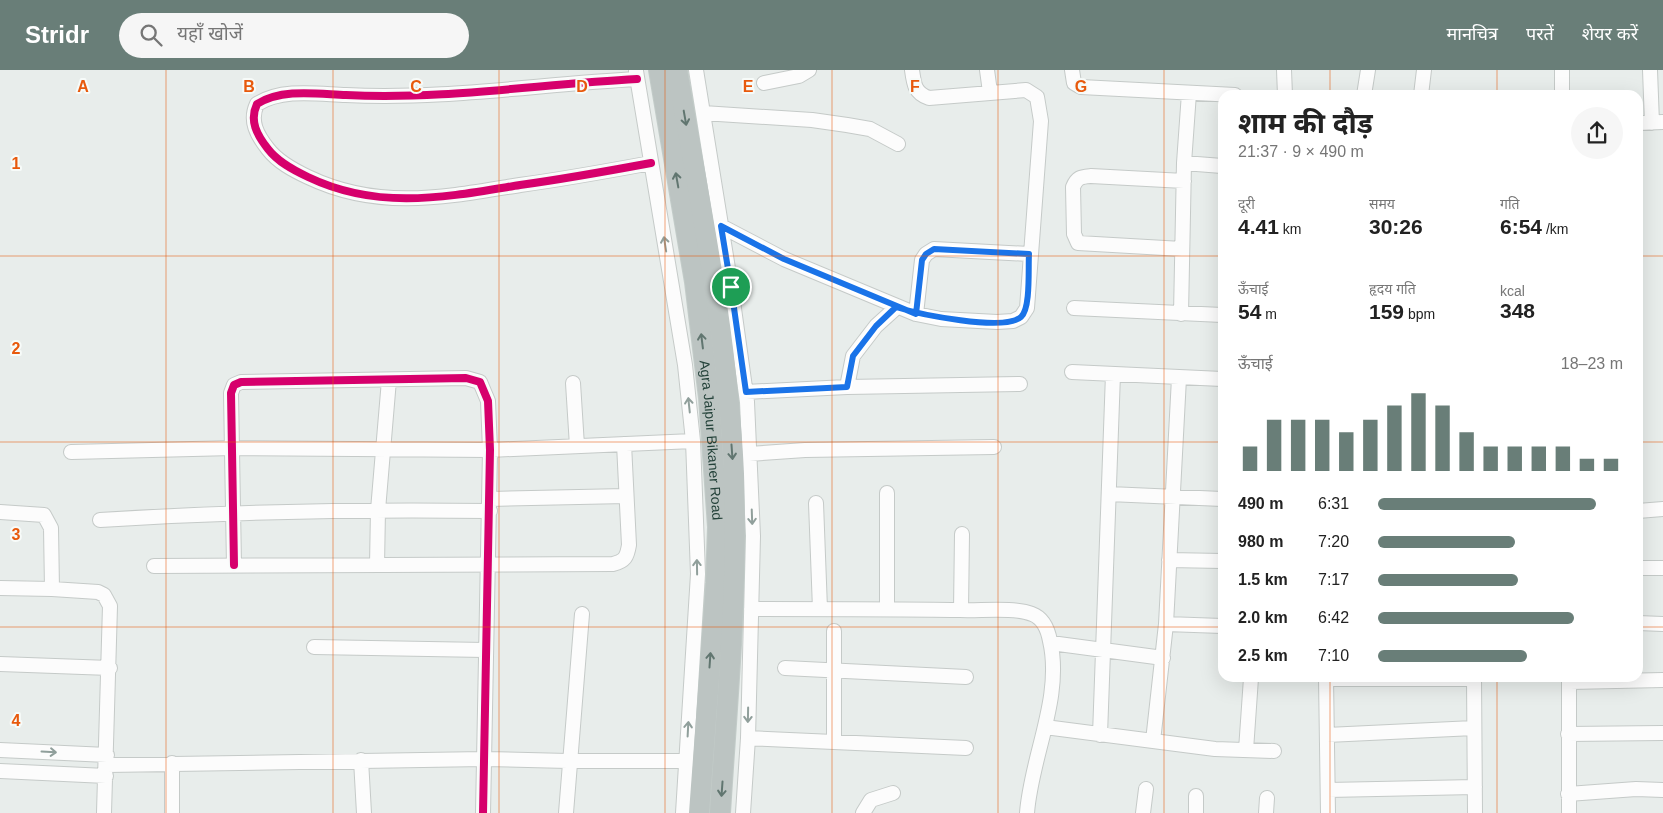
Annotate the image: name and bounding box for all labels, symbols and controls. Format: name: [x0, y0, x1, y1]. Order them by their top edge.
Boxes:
search box: [119, 13, 469, 58]
text: Stridr: [25, 21, 89, 48]
icon: search: [137, 21, 165, 49]
text: यहाँ खोजें: [177, 23, 243, 44]
text: मानचित्र: [1446, 24, 1498, 44]
text: परतें: [1526, 24, 1554, 44]
text: शेयर करें: [1582, 24, 1638, 44]
text: A: [77, 78, 89, 95]
text: B: [243, 78, 255, 95]
text: C: [410, 78, 422, 95]
text: D: [576, 78, 588, 95]
text: E: [743, 78, 754, 95]
text: F: [910, 78, 920, 95]
text: G: [1075, 78, 1087, 95]
button: share: [1571, 107, 1623, 159]
text: शाम की दौड़: [1238, 108, 1373, 139]
one-way arrow: [681, 110, 691, 126]
text: 21:37 · 9 × 490 m: [1238, 143, 1364, 160]
text: 1: [12, 155, 21, 172]
one-way arrow: [672, 172, 682, 188]
text: दूरी: [1238, 196, 1255, 212]
text: समय: [1369, 196, 1395, 212]
text: गति: [1500, 196, 1520, 212]
text: 4.41: [1238, 215, 1279, 238]
text: 30:26: [1369, 215, 1423, 238]
text: 6:54: [1500, 215, 1542, 238]
text: km: [1279, 221, 1301, 237]
text: /km: [1542, 221, 1568, 237]
one-way arrow: [659, 237, 669, 253]
pin: [710, 266, 752, 308]
icon: arrive: [717, 273, 745, 301]
text: ऊँचाई: [1238, 281, 1268, 297]
text: हृदय गति: [1369, 281, 1416, 297]
text: kcal: [1500, 283, 1525, 299]
text: 348: [1500, 299, 1535, 322]
text: 54: [1238, 300, 1261, 323]
text: 159: [1369, 300, 1404, 323]
text: m: [1261, 306, 1277, 322]
text: bpm: [1404, 306, 1435, 322]
one-way arrow: [697, 333, 707, 349]
text: 2: [12, 340, 21, 357]
text: ऊँचाई: [1238, 355, 1273, 372]
text: 18–23 m: [1561, 355, 1623, 372]
street label: Agra Jaipur Bikaner Road: [696, 359, 725, 521]
one-way arrow: [684, 397, 694, 413]
one-way arrow: [727, 444, 737, 460]
text: 490 m: [1238, 495, 1283, 512]
text: 6:31: [1318, 495, 1349, 512]
one-way arrow: [747, 509, 756, 525]
text: 3: [12, 526, 21, 543]
text: 980 m: [1238, 533, 1283, 550]
text: 7:20: [1318, 533, 1349, 550]
one-way arrow: [693, 559, 702, 575]
text: 1.5 km: [1238, 571, 1288, 588]
text: 7:17: [1318, 571, 1349, 588]
text: 2.0 km: [1238, 609, 1288, 626]
text: 6:42: [1318, 609, 1349, 626]
text: 2.5 km: [1238, 647, 1288, 664]
text: 7:10: [1318, 647, 1349, 664]
one-way arrow: [706, 652, 715, 668]
one-way arrow: [744, 706, 753, 722]
text: 4: [12, 712, 21, 729]
one-way arrow: [684, 722, 693, 738]
one-way arrow: [40, 748, 56, 757]
one-way arrow: [717, 781, 726, 797]

